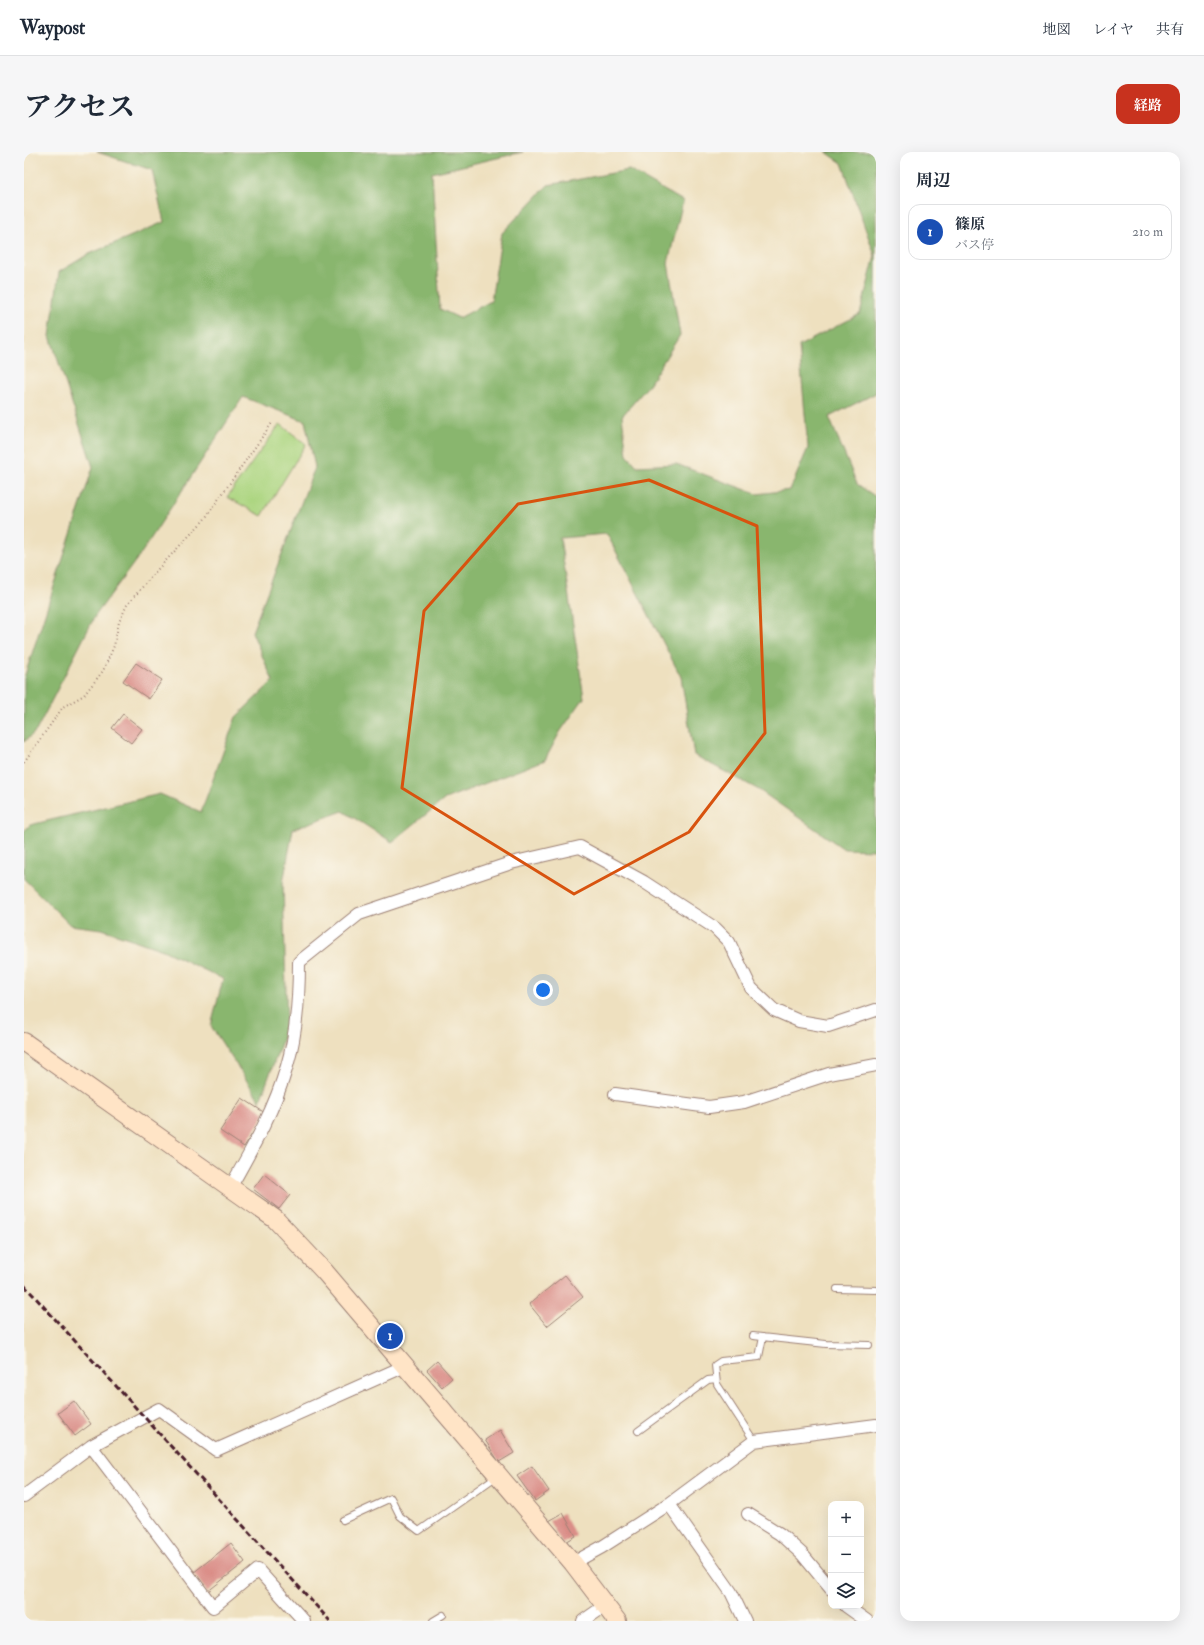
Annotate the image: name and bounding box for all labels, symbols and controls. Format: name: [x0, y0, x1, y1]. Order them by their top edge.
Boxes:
text: Waypost: [20, 16, 85, 40]
text: 地図: [1043, 21, 1071, 38]
text: レイヤ: [1093, 21, 1134, 38]
text: 共有: [1156, 21, 1184, 38]
button: 経路: [1116, 84, 1180, 124]
text: アクセス: [24, 90, 135, 125]
text: 周辺: [916, 170, 950, 191]
text: 篠原: [955, 215, 985, 234]
text: 1: [928, 224, 932, 240]
text: 210 m: [1132, 224, 1163, 240]
text: バス停: [955, 237, 994, 253]
your location: [533, 980, 553, 1000]
pin: 1: [377, 1321, 403, 1351]
map controls: [828, 1501, 864, 1609]
button: +: [828, 1501, 864, 1537]
button: −: [828, 1537, 864, 1573]
button: layers: [828, 1573, 864, 1609]

